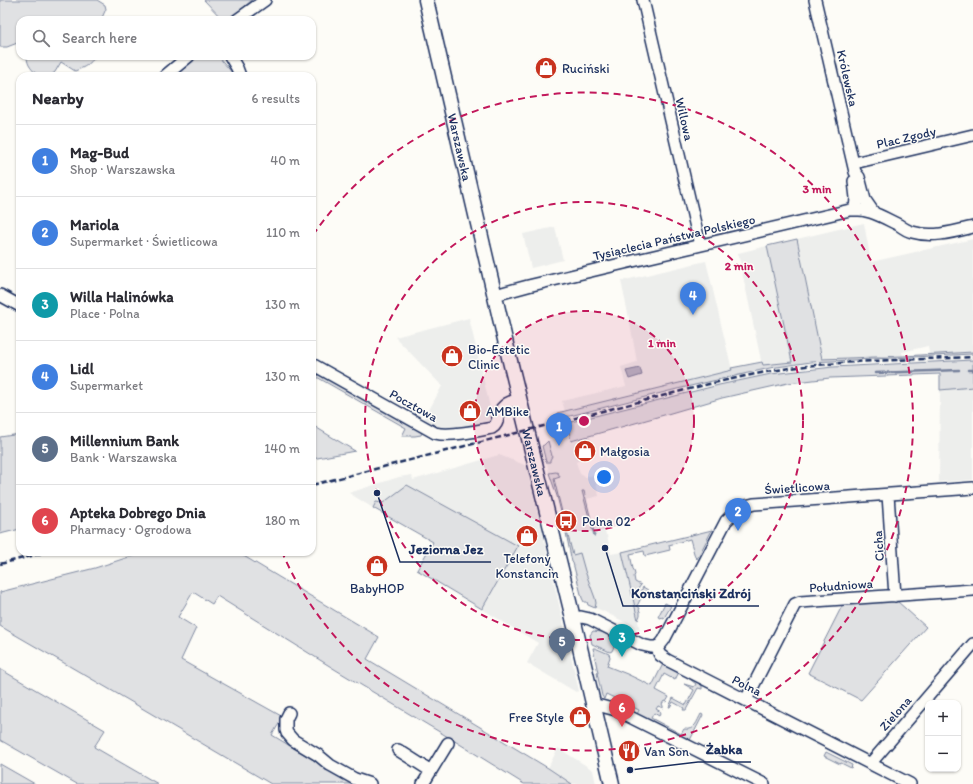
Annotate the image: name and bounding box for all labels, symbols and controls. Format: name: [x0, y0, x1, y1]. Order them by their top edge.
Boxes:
search box: [16, 16, 316, 60]
icon: search: [30, 27, 52, 49]
text: Search here: [62, 29, 137, 47]
street label: Królewska: [834, 48, 861, 108]
shop icon: Ruciński: [533, 55, 559, 81]
place label: Ruciński: [562, 61, 610, 76]
text: Nearby: [32, 88, 84, 108]
text: 6 results: [252, 91, 300, 106]
street label: Willowa: [672, 96, 697, 142]
street label: Warszawska: [445, 112, 475, 183]
street label: Plac Zgody: [875, 123, 937, 152]
text: Mag-Bud: [70, 144, 129, 162]
text: 1: [42, 153, 48, 168]
text: 40 m: [270, 153, 300, 168]
text: Shop · Warszawska: [70, 162, 175, 177]
text: 3 min: [803, 182, 832, 196]
street label: Tysiąclecia Państwa Polskiego: [592, 211, 757, 263]
text: Mariola: [70, 216, 119, 234]
text: 2: [42, 225, 48, 240]
text: 110 m: [266, 225, 300, 240]
text: Supermarket · Świetlicowa: [70, 234, 218, 249]
text: 2 min: [725, 259, 754, 273]
pin: 4: [680, 282, 706, 315]
text: Willa Halinówka: [70, 288, 174, 306]
text: 3: [41, 297, 49, 312]
text: 130 m: [265, 297, 300, 312]
text: Place · Polna: [70, 306, 140, 321]
text: 1 min: [648, 336, 677, 350]
place label: Bio-Estetic Clinic: [468, 342, 530, 372]
shop icon: Bio-Estetic Clinic: [439, 343, 465, 369]
text: Lidl: [70, 360, 94, 378]
text: 4: [41, 369, 49, 384]
text: 130 m: [265, 369, 300, 384]
text: Supermarket: [70, 378, 143, 393]
street label: Pocztowa: [387, 386, 441, 425]
shop icon: AMBike: [457, 398, 483, 424]
place label: AMBike: [486, 404, 529, 419]
pin: 1: [546, 413, 572, 446]
centre of rings: [577, 414, 591, 428]
street label: Warszawska: [519, 427, 550, 498]
text: Millennium Bank: [70, 432, 179, 450]
shop icon: Małgosia: [572, 438, 598, 464]
text: 5: [42, 441, 48, 456]
text: 140 m: [264, 441, 300, 456]
place label: Małgosia: [600, 444, 650, 459]
text: Bank · Warszawska: [70, 450, 177, 465]
your location: [594, 467, 614, 487]
street label: Świetlicowa: [764, 478, 831, 497]
pin: 2: [725, 498, 751, 531]
text: Apteka Dobrego Dnia: [70, 504, 206, 522]
bus stop icon: Polna 02: [553, 508, 579, 534]
text: 6: [42, 513, 48, 528]
text: 180 m: [265, 513, 300, 528]
place label: Polna 02: [582, 514, 631, 529]
text: Pharmacy · Ogrodowa: [70, 522, 192, 537]
shop icon: Telefony Konstancin: [514, 523, 540, 549]
street label: Cicha: [870, 529, 887, 562]
callout: Jeziorna Jez: [400, 536, 491, 562]
text: Jeziorna Jez: [408, 541, 484, 558]
place label: Telefony Konstancin: [495, 551, 559, 581]
shop icon: BabyHOP: [364, 553, 390, 579]
street label: Południowa: [809, 576, 874, 595]
callout: Konstanciński Zdrój: [623, 580, 759, 606]
place label: BabyHOP: [350, 581, 404, 596]
text: Konstanciński Zdrój: [631, 585, 751, 602]
pin: 3: [609, 624, 635, 657]
pin: 5: [549, 628, 575, 661]
street label: Polna: [730, 672, 764, 699]
street label: Zielona: [876, 693, 915, 734]
pin: 6: [609, 694, 635, 727]
map controls: [925, 700, 961, 772]
button: +: [925, 700, 961, 736]
shop icon: Free Style: [567, 704, 593, 730]
place label: Free Style: [509, 710, 564, 725]
callout: Żabka: [698, 736, 751, 762]
button: −: [925, 736, 961, 772]
restaurant icon: Van Son: [616, 738, 642, 764]
text: Żabka: [706, 741, 742, 758]
place label: Van Son: [644, 744, 689, 759]

